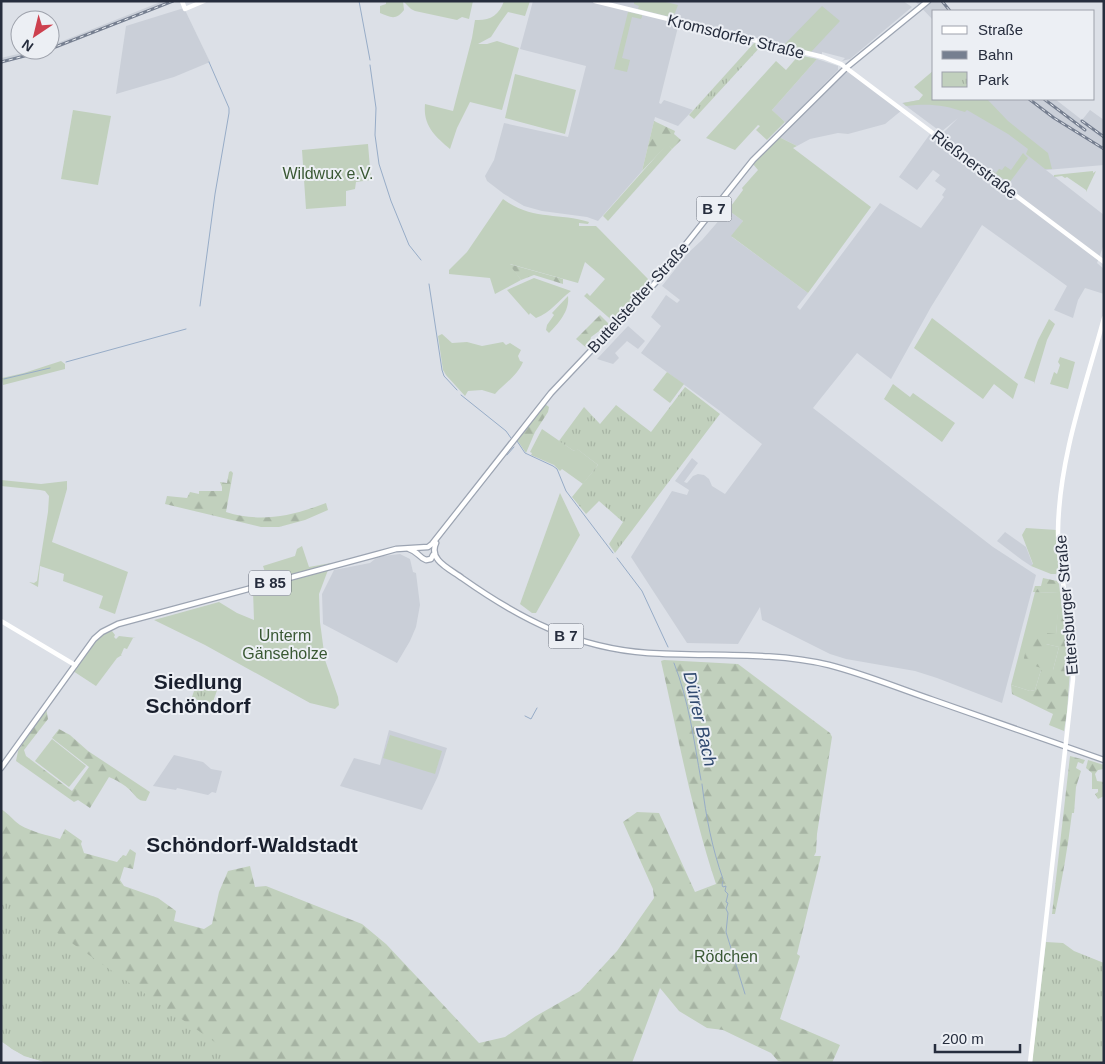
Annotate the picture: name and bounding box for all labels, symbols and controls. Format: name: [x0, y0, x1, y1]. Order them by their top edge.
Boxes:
north arrow: [10, 10, 60, 60]
legend: [932, 10, 1095, 100]
street label: Kromsdorfer Straße: [666, 11, 806, 62]
text: Straße: [978, 21, 1023, 38]
text: N: [19, 36, 36, 55]
text: Bahn: [978, 46, 1013, 63]
text: Park: [978, 71, 1009, 88]
street label: Rießnerstraße: [929, 127, 1021, 202]
park label: Wildwux e.V.: [283, 165, 374, 182]
road number: B 7: [696, 196, 732, 222]
street label: Buttelstedter Straße: [584, 239, 692, 356]
street label: Ettersburger Straße: [1052, 534, 1081, 676]
road number: B 85: [249, 570, 291, 596]
road number: B 7: [548, 624, 584, 648]
park label: Unterm Gänseholze: [242, 627, 328, 662]
water label: Dürrer Bach: [679, 669, 721, 769]
district label: Siedlung Schöndorf: [146, 670, 251, 717]
district label: Schöndorf-Waldstadt: [146, 833, 358, 856]
park label: Rödchen: [694, 948, 758, 965]
scale bar: [935, 1022, 1020, 1054]
text: 200 m: [942, 1030, 984, 1047]

